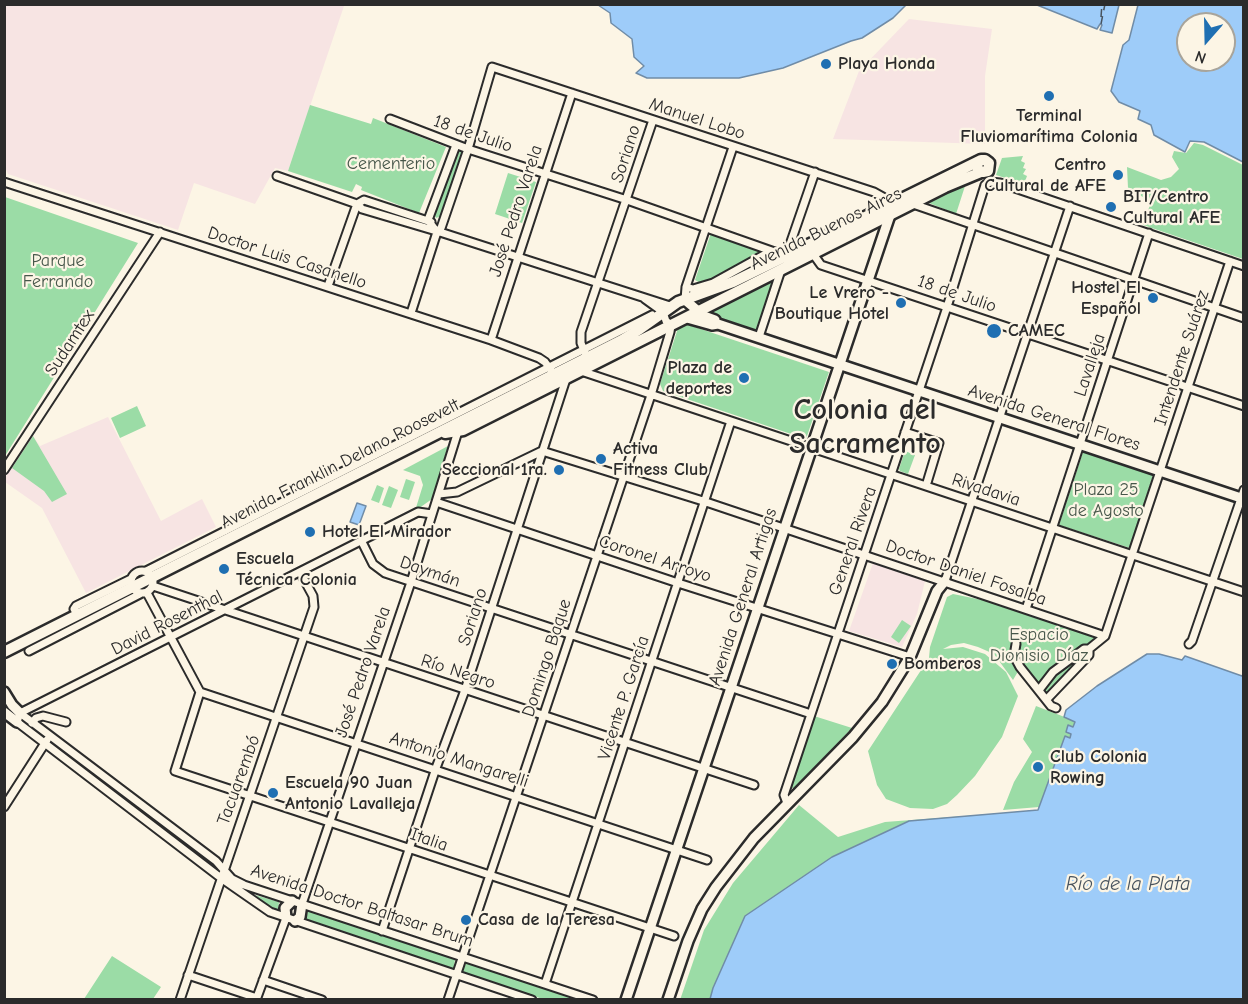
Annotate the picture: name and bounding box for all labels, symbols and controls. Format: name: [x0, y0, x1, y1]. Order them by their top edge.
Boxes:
north arrow: [1176, 12, 1236, 72]
text: N: [1193, 47, 1209, 67]
place label: Playa Honda: [838, 53, 935, 75]
marker: Playa Honda: [819, 57, 833, 71]
marker: Terminal Fluviomarítima Colonia: [1042, 89, 1056, 103]
street label: Manuel Lobo: [646, 93, 748, 145]
place label: Terminal Fluviomarítima Colonia: [960, 105, 1138, 148]
street label: 18 de Julio: [431, 110, 515, 158]
street label: Soriano: [607, 122, 645, 186]
street label: José Pedro Varela: [485, 142, 547, 280]
park label: Cementerio: [347, 153, 435, 175]
place label: Centro Cultural de AFE: [984, 154, 1106, 196]
marker: Centro Cultural de AFE: [1111, 168, 1125, 182]
street label: Avenida Buenos Aires: [747, 183, 905, 275]
place label: BIT/Centro Cultural AFE: [1123, 186, 1220, 228]
marker: BIT/Centro Cultural AFE: [1104, 200, 1118, 214]
street label: Doctor Luis Casanello: [205, 222, 369, 294]
park label: Parque Ferrando: [23, 250, 93, 292]
street label: 18 de Julio: [915, 270, 999, 318]
place label: Hostel El Español: [1071, 277, 1141, 320]
place label: Le Vrero - Boutique Hotel: [775, 282, 889, 324]
street label: Intendente Suárez: [1150, 288, 1214, 428]
marker: Hostel El Español: [1146, 291, 1160, 305]
marker: Le Vrero - Boutique Hotel: [894, 296, 908, 310]
street label: Sudamtex: [41, 306, 99, 380]
place label: CAMEC: [1008, 320, 1065, 342]
marker: CAMEC: [985, 322, 1003, 340]
street label: Lavalleja: [1070, 331, 1110, 399]
place label: Plaza de deportes: [666, 357, 732, 400]
marker: Plaza de deportes: [737, 371, 751, 385]
street label: Avenida General Flores: [965, 380, 1143, 456]
district label: Colonia del Sacramento: [789, 393, 941, 464]
street label: Avenida Franklin Delano Roosevelt: [217, 394, 463, 534]
place label: Activa Fitness Club: [613, 438, 708, 480]
marker: Activa Fitness Club: [594, 452, 608, 466]
place label: Seccional 1ra.: [442, 459, 547, 481]
marker: Seccional 1ra.: [552, 463, 566, 477]
street label: Rivadavia: [949, 469, 1023, 511]
park label: Plaza 25 de Agosto: [1068, 479, 1144, 522]
street label: General Rivera: [824, 484, 882, 598]
street label: Avenida General Artigas: [704, 505, 782, 689]
place label: Hotel El Mirador: [322, 521, 451, 543]
marker: Hotel El Mirador: [303, 525, 317, 539]
street label: Coronel Arroyo: [596, 531, 714, 587]
street label: Doctor Daniel Fosalba: [883, 535, 1049, 611]
place label: Escuela Técnica Colonia: [236, 548, 357, 590]
street label: Daymán: [397, 552, 463, 592]
marker: Escuela Técnica Colonia: [217, 562, 231, 576]
street label: Soriano: [454, 585, 492, 649]
street label: David Rosenthal: [108, 586, 226, 660]
street label: Domingo Baque: [518, 596, 576, 720]
street label: José Pedro Varela: [330, 604, 396, 740]
park label: Espacio Dionisio Díaz: [990, 624, 1088, 666]
street label: Vicente P. García: [594, 633, 654, 763]
street label: Río Negro: [418, 650, 498, 694]
place label: Bomberos: [904, 653, 981, 675]
marker: Bomberos: [885, 657, 899, 671]
street label: Antonio Mangarelli: [387, 727, 531, 793]
street label: Tacuarembó: [213, 732, 265, 828]
place label: Club Colonia Rowing: [1050, 746, 1147, 789]
marker: Club Colonia Rowing: [1031, 760, 1045, 774]
place label: Escuela 90 Juan Antonio Lavalleja: [285, 772, 415, 814]
marker: Escuela 90 Juan Antonio Lavalleja: [266, 786, 280, 800]
street label: Italia: [407, 824, 451, 856]
street label: Avenida Doctor Baltasar Brum: [248, 860, 476, 952]
water label: Río de la Plata: [1066, 872, 1190, 896]
place label: Casa de la Teresa: [478, 909, 615, 931]
marker: Casa de la Teresa: [459, 913, 473, 927]

